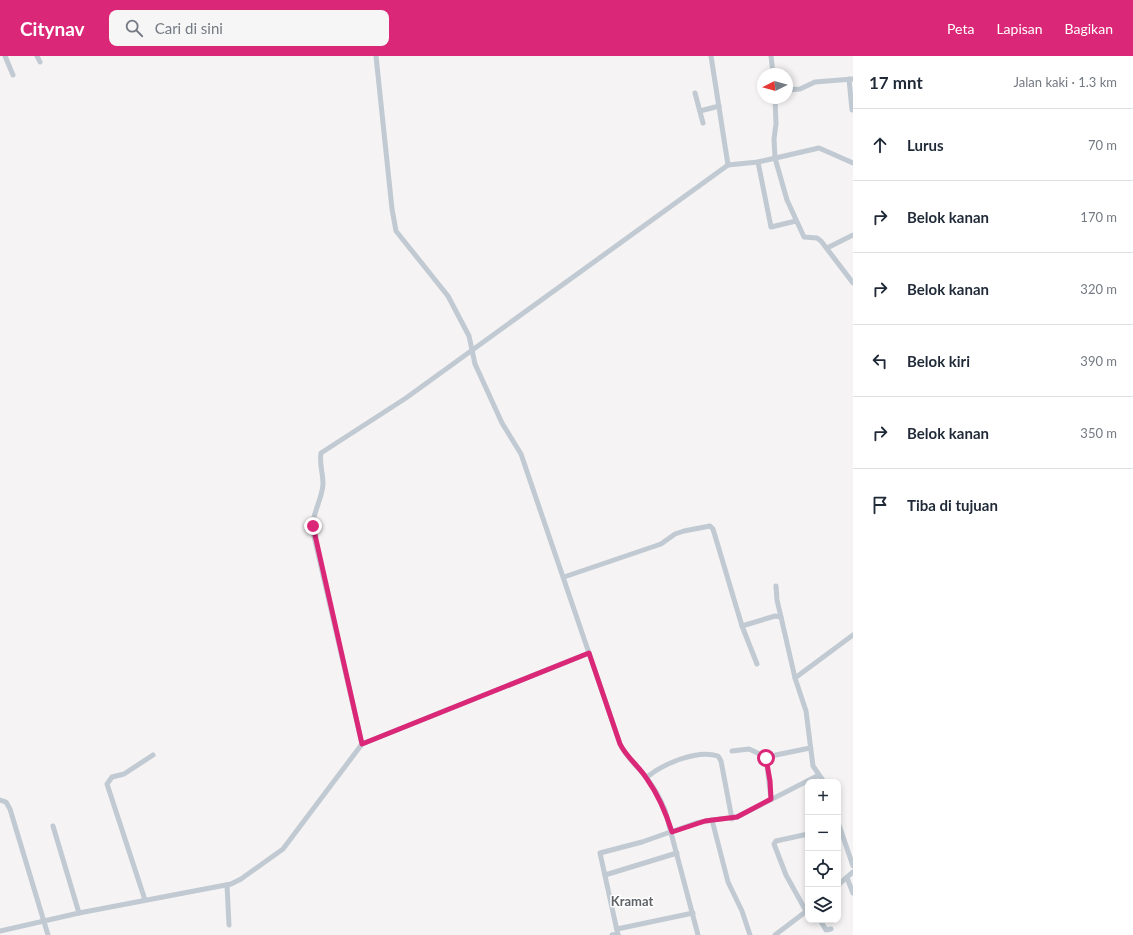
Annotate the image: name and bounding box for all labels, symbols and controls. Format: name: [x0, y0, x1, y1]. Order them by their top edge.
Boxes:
search box: [109, 10, 389, 46]
text: Citynav: [20, 17, 85, 40]
icon: search: [123, 17, 145, 39]
text: Cari di sini: [155, 19, 223, 37]
text: Peta: [947, 20, 974, 37]
text: Lapisan: [996, 20, 1043, 37]
text: Bagikan: [1065, 20, 1113, 37]
north arrow: [757, 68, 793, 104]
text: 17 mnt: [869, 72, 923, 93]
text: Jalan kaki · 1.3 km: [1014, 74, 1117, 90]
icon: ahead: [869, 134, 891, 156]
text: Lurus: [907, 136, 944, 154]
text: 70 m: [1088, 137, 1117, 153]
icon: right: [869, 206, 891, 228]
text: Belok kanan: [907, 208, 989, 226]
text: 170 m: [1080, 209, 1117, 225]
icon: right: [869, 278, 891, 300]
text: Belok kanan: [907, 280, 989, 298]
text: 320 m: [1080, 281, 1117, 297]
icon: left: [869, 350, 891, 372]
text: Belok kiri: [907, 352, 970, 370]
text: 390 m: [1080, 353, 1117, 369]
icon: right: [869, 422, 891, 444]
text: Belok kanan: [907, 424, 989, 442]
text: 350 m: [1080, 425, 1117, 441]
icon: arrive: [869, 494, 891, 516]
text: Tiba di tujuan: [907, 496, 998, 514]
route end: [304, 517, 322, 535]
route start: [757, 749, 775, 767]
map controls: [805, 779, 841, 923]
button: +: [805, 779, 841, 815]
button: −: [805, 815, 841, 851]
button: locate: [805, 851, 841, 887]
button: layers: [805, 887, 841, 923]
district label: Kramat: [611, 893, 653, 909]

